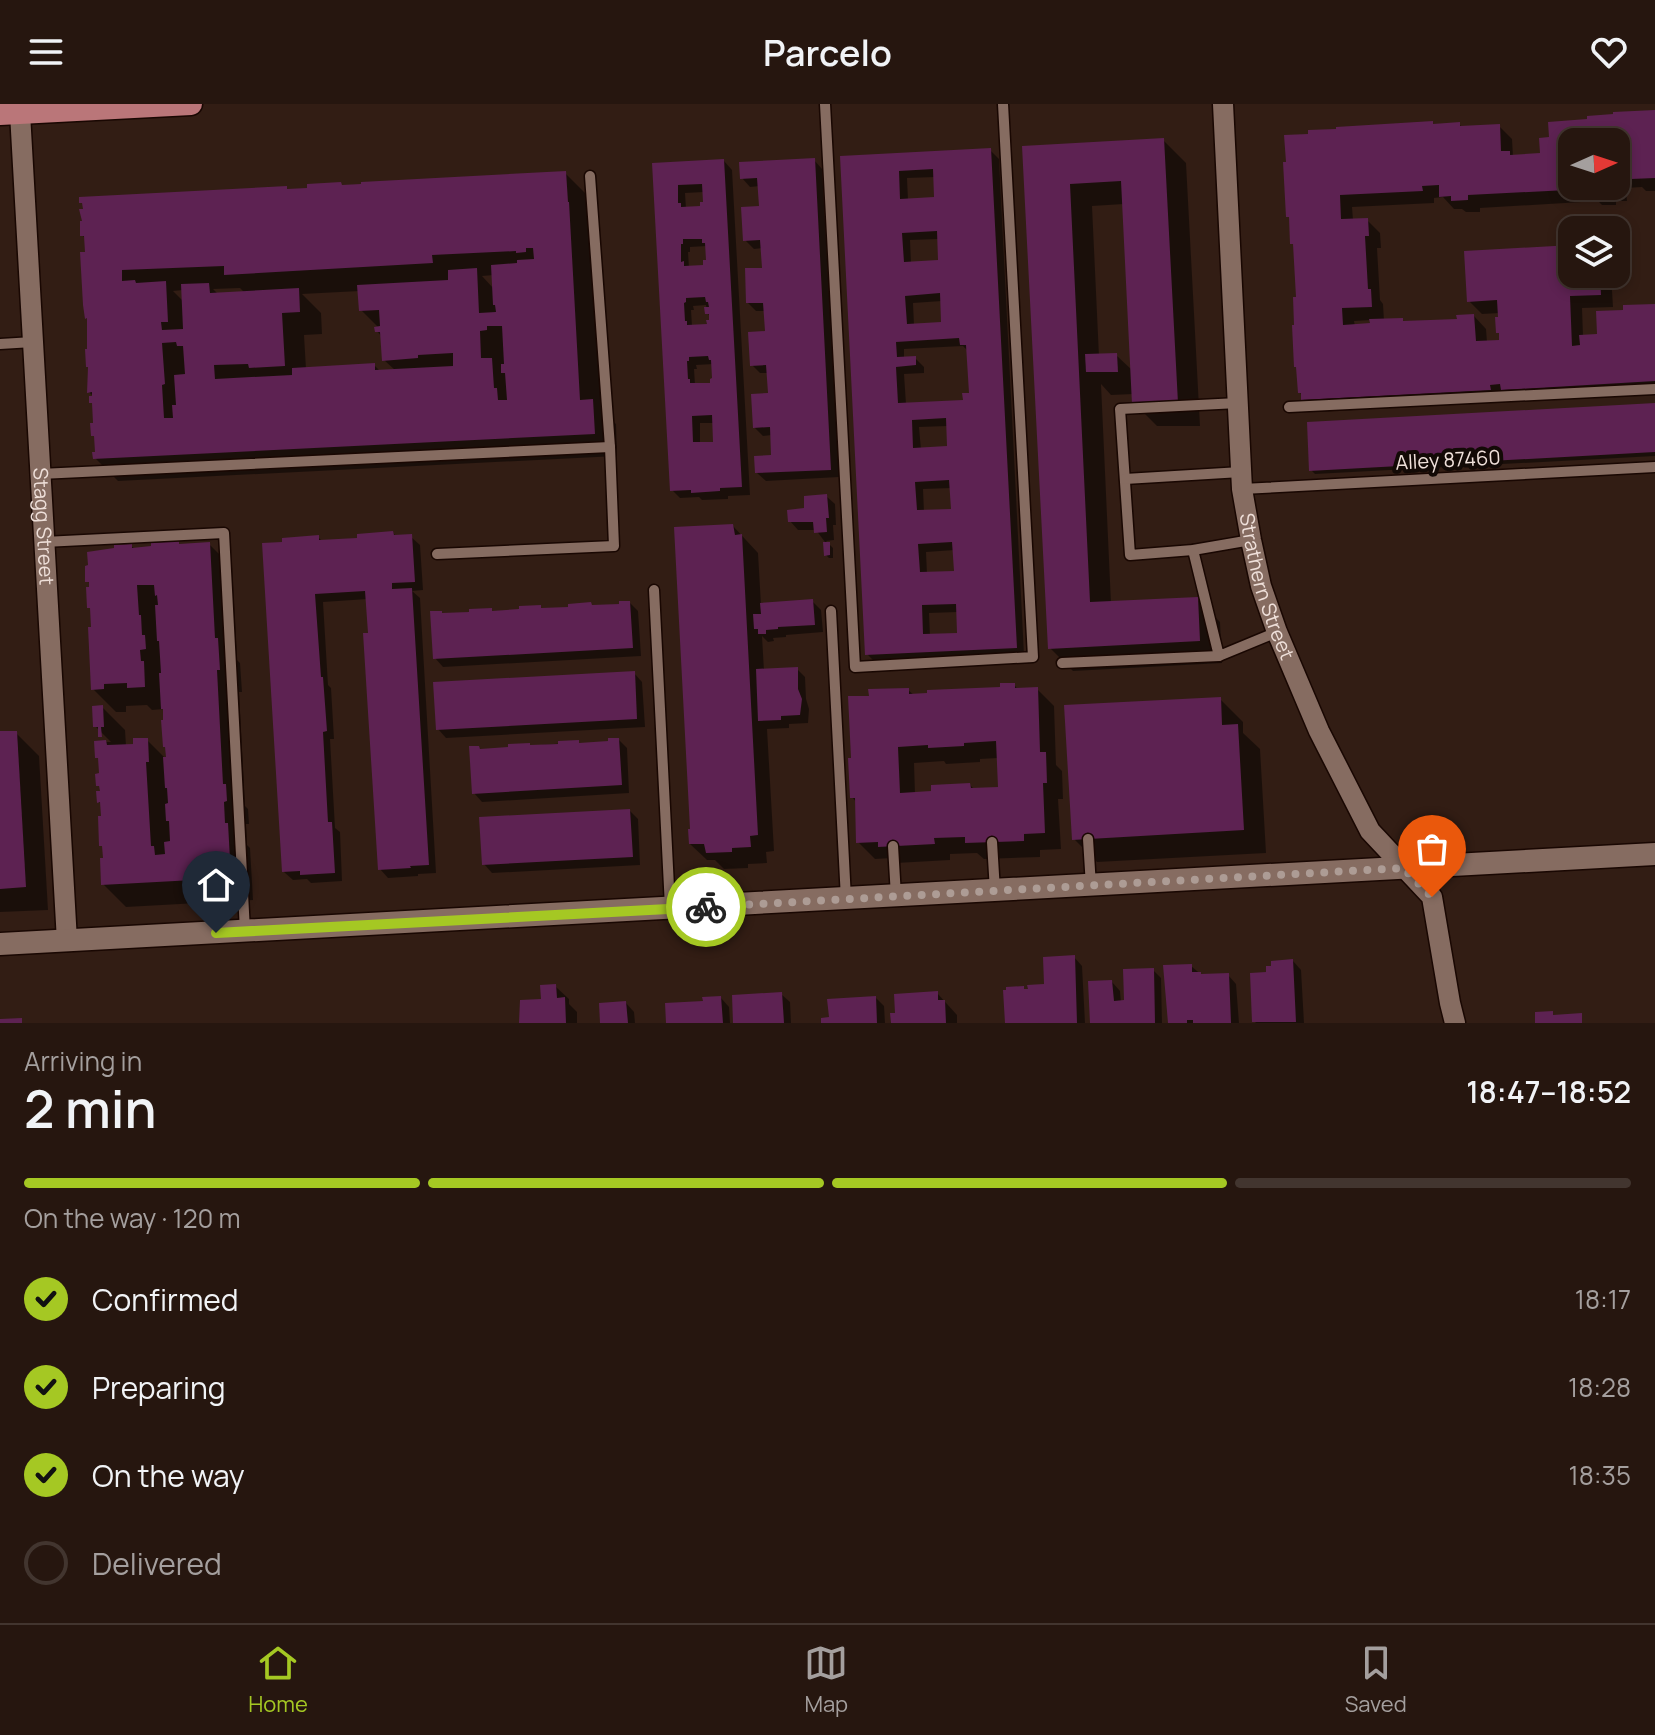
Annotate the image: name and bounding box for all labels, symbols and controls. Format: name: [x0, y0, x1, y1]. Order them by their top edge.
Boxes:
text: Parcelo: [763, 28, 892, 77]
icon: menu: [24, 30, 68, 74]
icon: heart: [1587, 30, 1631, 74]
north arrow: [1558, 128, 1630, 200]
map controls: [1558, 128, 1630, 288]
button: layers: [1558, 216, 1630, 288]
street label: Alley 87460: [1395, 443, 1501, 476]
street label: Stagg Street: [27, 467, 61, 586]
street label: Strathern Street: [1233, 511, 1301, 664]
pin: [1398, 815, 1466, 897]
icon: bag: [1410, 827, 1454, 871]
pin: [182, 851, 250, 933]
icon: home: [194, 863, 238, 907]
courier: [666, 867, 746, 947]
icon: bike: [684, 885, 728, 929]
text: Arriving in: [24, 1043, 142, 1079]
text: 18:47–18:52: [1466, 1071, 1631, 1112]
text: 2 min: [24, 1073, 157, 1144]
text: On the way · 120 m: [24, 1200, 241, 1236]
icon: check: [24, 1277, 68, 1321]
text: Confirmed: [92, 1279, 239, 1320]
text: 18:17: [1575, 1281, 1631, 1317]
icon: check: [24, 1365, 68, 1409]
text: Preparing: [92, 1367, 226, 1408]
text: 18:28: [1568, 1369, 1631, 1405]
icon: check: [24, 1453, 68, 1497]
text: On the way: [92, 1455, 245, 1496]
text: 18:35: [1569, 1457, 1631, 1493]
text: Delivered: [92, 1543, 222, 1584]
tab: Home: [248, 1641, 308, 1719]
tab: Map: [804, 1641, 848, 1719]
tab: Saved: [1345, 1641, 1407, 1719]

